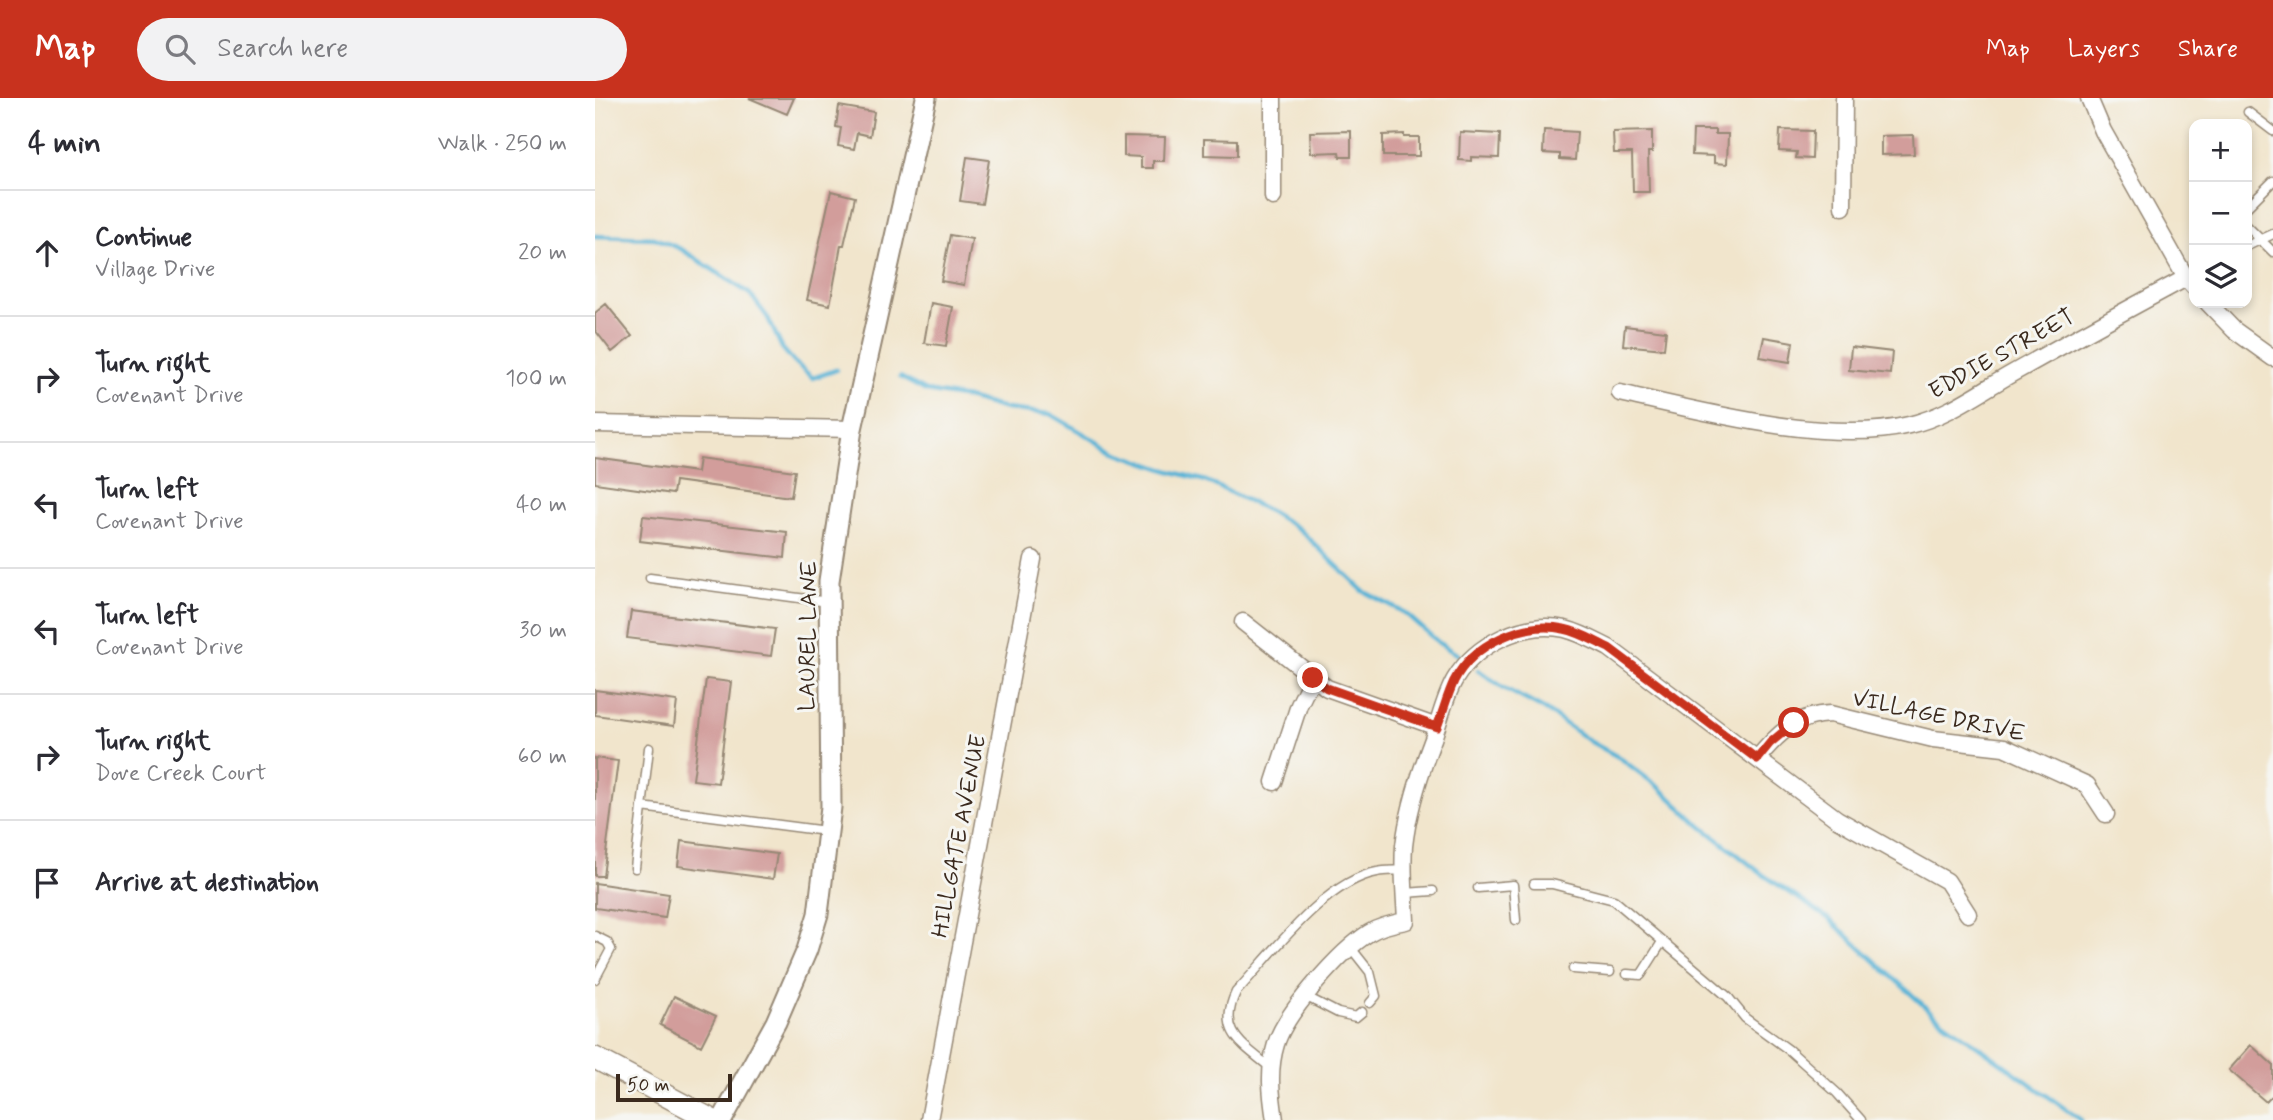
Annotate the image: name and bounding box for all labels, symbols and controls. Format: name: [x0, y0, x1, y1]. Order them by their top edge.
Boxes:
search box: [137, 18, 627, 81]
text: Map: [35, 27, 95, 71]
icon: search: [161, 30, 199, 68]
text: Search here: [217, 32, 348, 66]
text: Map: [1986, 34, 2030, 65]
text: Layers: [2068, 34, 2140, 65]
text: Share: [2178, 34, 2238, 65]
map controls: [2189, 119, 2252, 308]
button: +: [2189, 119, 2252, 182]
text: 4 min: [28, 124, 101, 163]
text: Walk · 250 m: [438, 129, 567, 159]
button: −: [2189, 182, 2252, 245]
text: Continue: [95, 221, 192, 255]
icon: ahead: [28, 234, 66, 272]
text: 20 m: [518, 238, 567, 268]
button: layers: [2189, 245, 2252, 308]
text: Village Drive: [95, 255, 216, 285]
street label: EDDIE STREET: [1924, 302, 2080, 407]
text: Turn right: [95, 347, 211, 381]
icon: right: [28, 360, 66, 398]
text: 100 m: [505, 364, 567, 394]
text: Covenant Drive: [95, 381, 244, 411]
text: Turn left: [95, 473, 199, 507]
icon: left: [28, 486, 66, 524]
text: 40 m: [516, 490, 567, 520]
text: Covenant Drive: [95, 507, 244, 537]
street label: LAUREL LANE: [793, 561, 825, 711]
text: Turn left: [95, 599, 199, 633]
icon: left: [28, 612, 66, 650]
text: 30 m: [519, 616, 567, 646]
text: Covenant Drive: [95, 633, 244, 663]
route end: [1297, 662, 1328, 693]
street label: VILLAGE DRIVE: [1850, 684, 2028, 750]
route start: [1778, 707, 1809, 738]
text: Turn right: [95, 725, 211, 759]
street label: HILLGATE AVENUE: [926, 732, 994, 941]
icon: right: [28, 738, 66, 776]
text: 60 m: [518, 742, 567, 772]
text: Dove Creek Court: [95, 759, 266, 789]
icon: arrive: [28, 864, 66, 902]
text: Arrive at destination: [95, 866, 319, 900]
scale bar: [616, 1071, 731, 1103]
text: 50 m: [627, 1073, 670, 1098]

